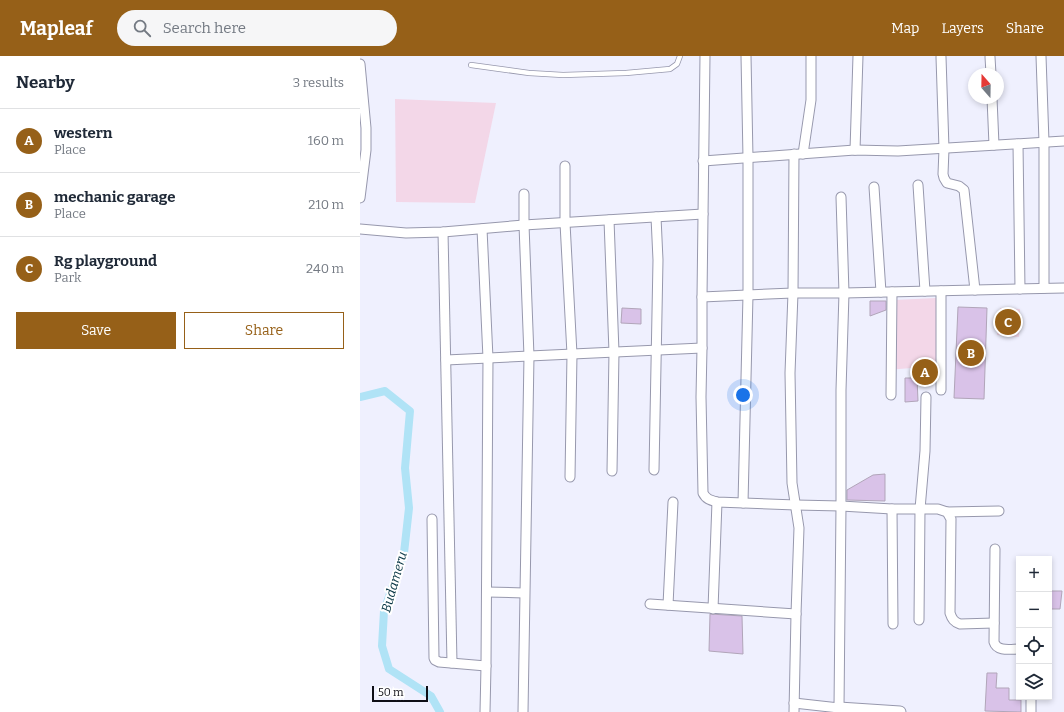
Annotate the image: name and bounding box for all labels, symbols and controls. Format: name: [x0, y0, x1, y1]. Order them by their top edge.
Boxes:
search box: [117, 10, 397, 46]
text: Mapleaf: [20, 17, 93, 40]
icon: search: [131, 17, 153, 39]
text: Search here: [163, 19, 246, 37]
text: Map: [891, 20, 919, 37]
text: Layers: [941, 20, 984, 37]
text: Share: [1006, 20, 1044, 37]
north arrow: [968, 68, 1004, 104]
text: Nearby: [16, 72, 75, 93]
text: 3 results: [293, 75, 344, 90]
text: western: [54, 124, 112, 142]
text: A: [24, 133, 34, 148]
text: 160 m: [308, 133, 344, 148]
text: Place: [54, 142, 86, 157]
text: mechanic garage: [54, 188, 175, 206]
text: B: [25, 197, 33, 212]
text: 210 m: [308, 197, 344, 212]
text: Place: [54, 206, 86, 221]
text: Rg playground: [54, 252, 157, 270]
text: C: [25, 261, 33, 276]
text: 240 m: [306, 261, 344, 276]
text: Park: [54, 270, 81, 285]
pin: C: [995, 307, 1021, 337]
button: Save: [16, 312, 176, 349]
button: Share: [184, 312, 344, 349]
pin: B: [958, 338, 984, 368]
pin: A: [912, 357, 938, 387]
your location: [733, 385, 753, 405]
water label: Budameru: [378, 550, 410, 614]
map controls: [1016, 556, 1052, 700]
button: +: [1016, 556, 1052, 592]
button: −: [1016, 592, 1052, 628]
button: locate: [1016, 628, 1052, 664]
button: layers: [1016, 664, 1052, 700]
scale bar: [372, 684, 428, 703]
text: 50 m: [378, 686, 404, 699]

